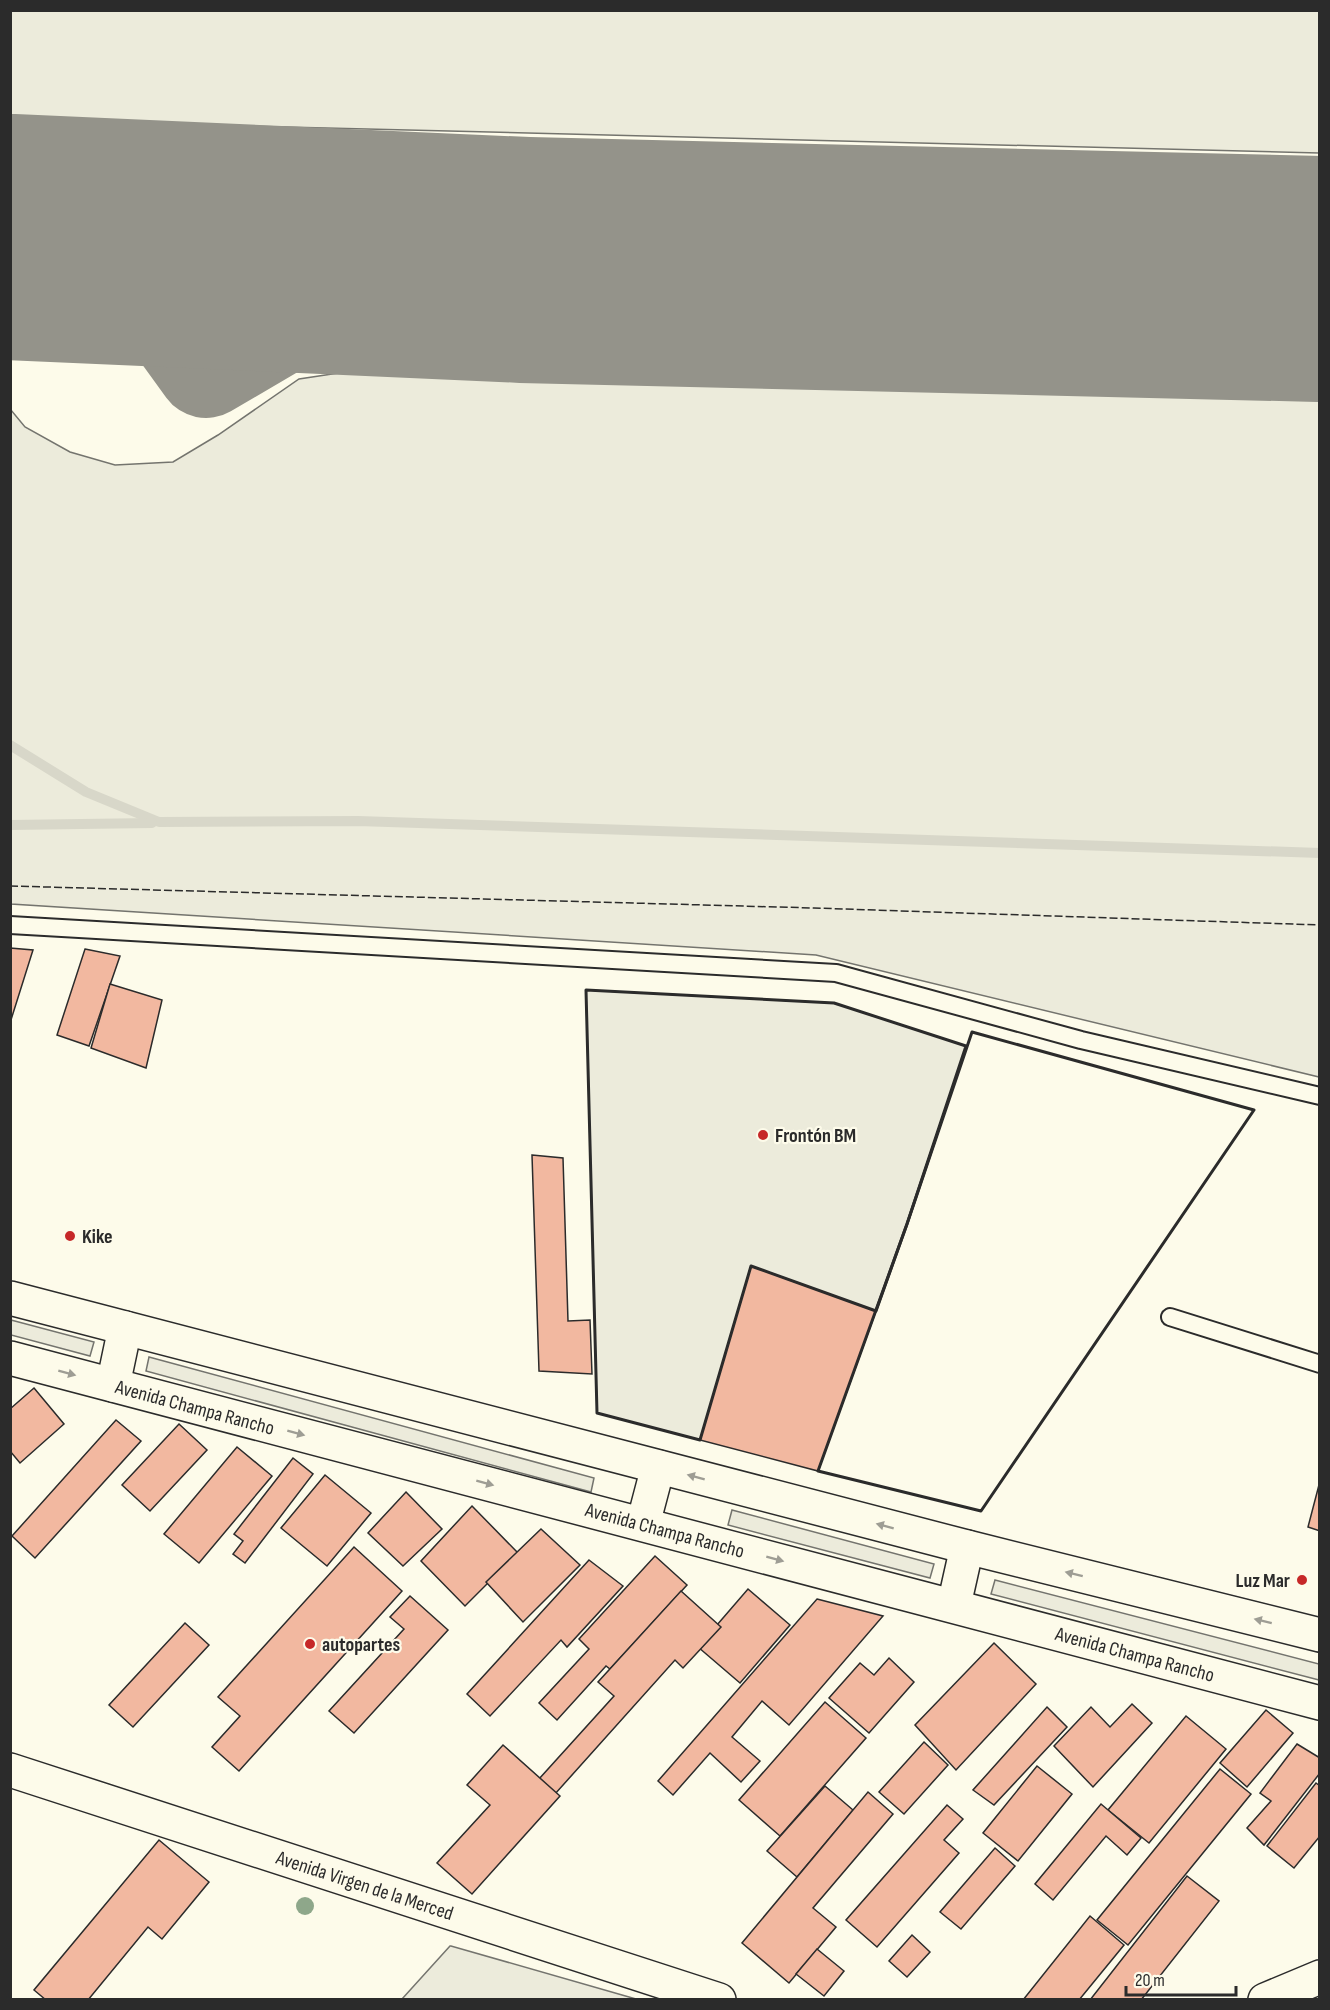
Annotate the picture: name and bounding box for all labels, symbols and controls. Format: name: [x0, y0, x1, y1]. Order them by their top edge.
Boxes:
place label: Frontón BM: [775, 1124, 856, 1148]
marker: Frontón BM: [756, 1128, 770, 1142]
place label: Kike: [82, 1225, 113, 1249]
marker: Kike: [63, 1229, 77, 1243]
one-way arrow: [58, 1369, 76, 1378]
street label: Avenida Champa Rancho: [112, 1375, 277, 1441]
one-way arrow: [287, 1429, 305, 1439]
one-way arrow: [687, 1471, 705, 1481]
one-way arrow: [476, 1478, 494, 1488]
street label: Avenida Champa Rancho: [582, 1498, 747, 1564]
one-way arrow: [875, 1521, 893, 1530]
one-way arrow: [766, 1554, 784, 1564]
one-way arrow: [1064, 1569, 1082, 1578]
place label: Luz Mar: [1236, 1569, 1290, 1593]
marker: Luz Mar: [1295, 1573, 1309, 1587]
one-way arrow: [1254, 1616, 1272, 1626]
street label: Avenida Champa Rancho: [1052, 1622, 1217, 1688]
place label: autopartes: [322, 1633, 400, 1657]
marker: autopartes: [303, 1637, 317, 1651]
street label: Avenida Virgen de la Merced: [272, 1846, 456, 1926]
scale bar: [1126, 1959, 1236, 1997]
text: 20 m: [1135, 1970, 1165, 1991]

